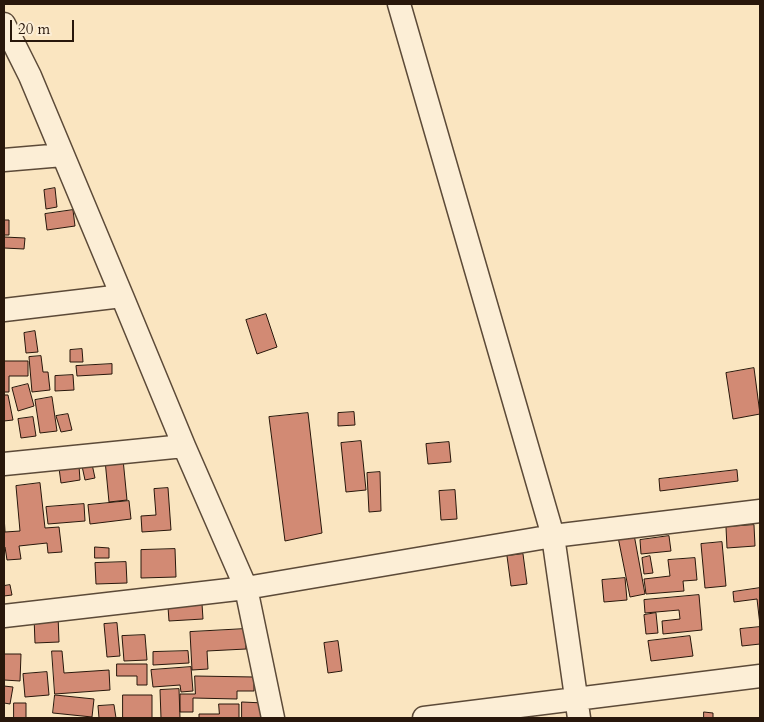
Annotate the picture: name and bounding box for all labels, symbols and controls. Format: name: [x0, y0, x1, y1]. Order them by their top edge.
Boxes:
scale bar: [12, 10, 76, 42]
text: 20 m: [18, 19, 50, 39]

